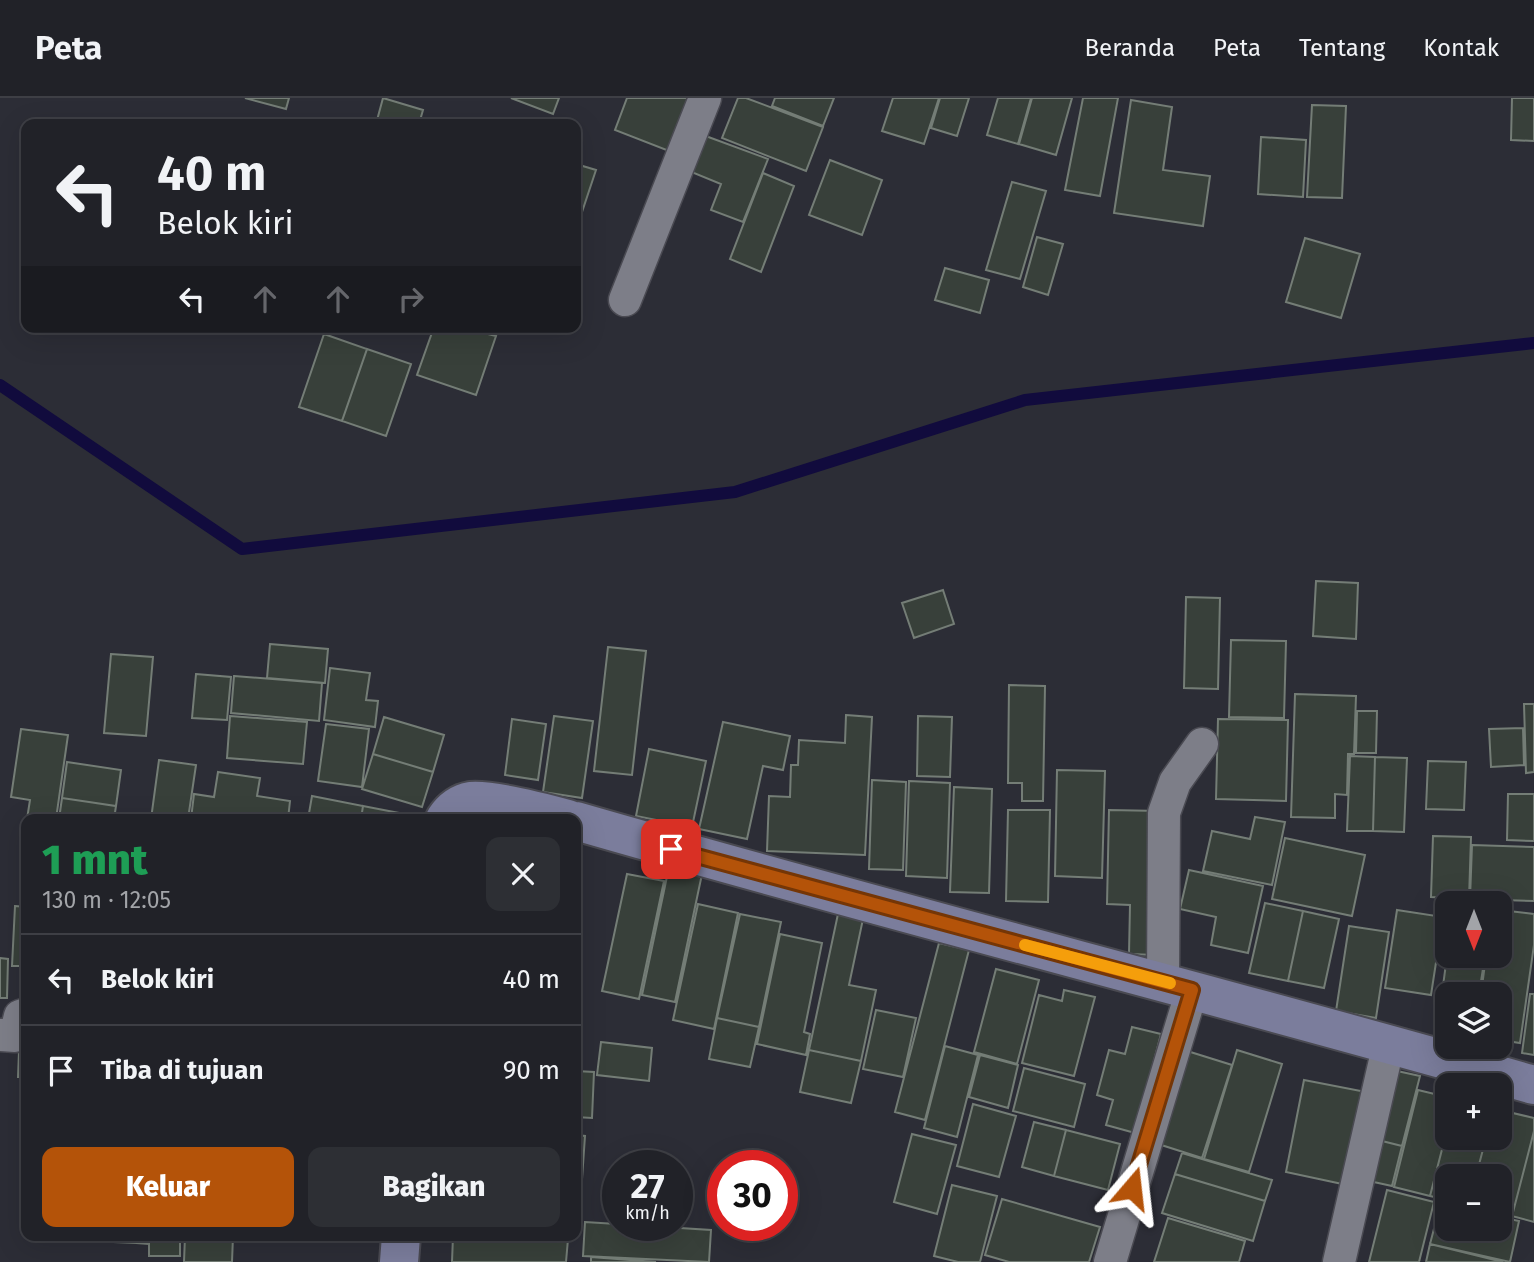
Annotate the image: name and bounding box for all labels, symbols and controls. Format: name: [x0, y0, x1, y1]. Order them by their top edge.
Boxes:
text: Peta: [35, 28, 102, 68]
text: Beranda: [1084, 34, 1175, 62]
text: Peta: [1213, 34, 1261, 62]
text: Tentang: [1299, 34, 1385, 62]
text: Kontak: [1423, 34, 1499, 62]
text: 40 m: [157, 144, 266, 203]
icon: left: [42, 147, 133, 238]
text: Belok kiri: [157, 204, 293, 242]
icon: left: [173, 280, 211, 318]
icon: ahead: [246, 280, 284, 318]
icon: ahead: [319, 280, 357, 318]
icon: right: [392, 280, 430, 318]
pin: [641, 819, 701, 879]
icon: arrive: [652, 830, 690, 868]
text: 1 mnt: [42, 835, 147, 885]
button: close: [486, 837, 560, 911]
text: 130 m · 12:05: [42, 886, 171, 914]
north arrow: [1435, 891, 1512, 968]
map controls: [1435, 891, 1512, 1241]
icon: left: [42, 961, 80, 999]
text: Belok kiri: [101, 964, 214, 995]
text: 40 m: [502, 964, 560, 995]
button: layers: [1435, 982, 1512, 1059]
icon: arrive: [42, 1052, 80, 1090]
text: Tiba di tujuan: [101, 1055, 263, 1086]
text: 90 m: [503, 1055, 560, 1086]
button: +: [1435, 1073, 1512, 1150]
button: Keluar: [42, 1147, 294, 1227]
button: Bagikan: [308, 1147, 560, 1227]
speed limit sign: 30: [707, 1150, 798, 1241]
position arrow: [1095, 1151, 1169, 1225]
button: −: [1435, 1164, 1512, 1241]
text: 27: [630, 1165, 665, 1207]
text: km/h: [625, 1202, 670, 1224]

